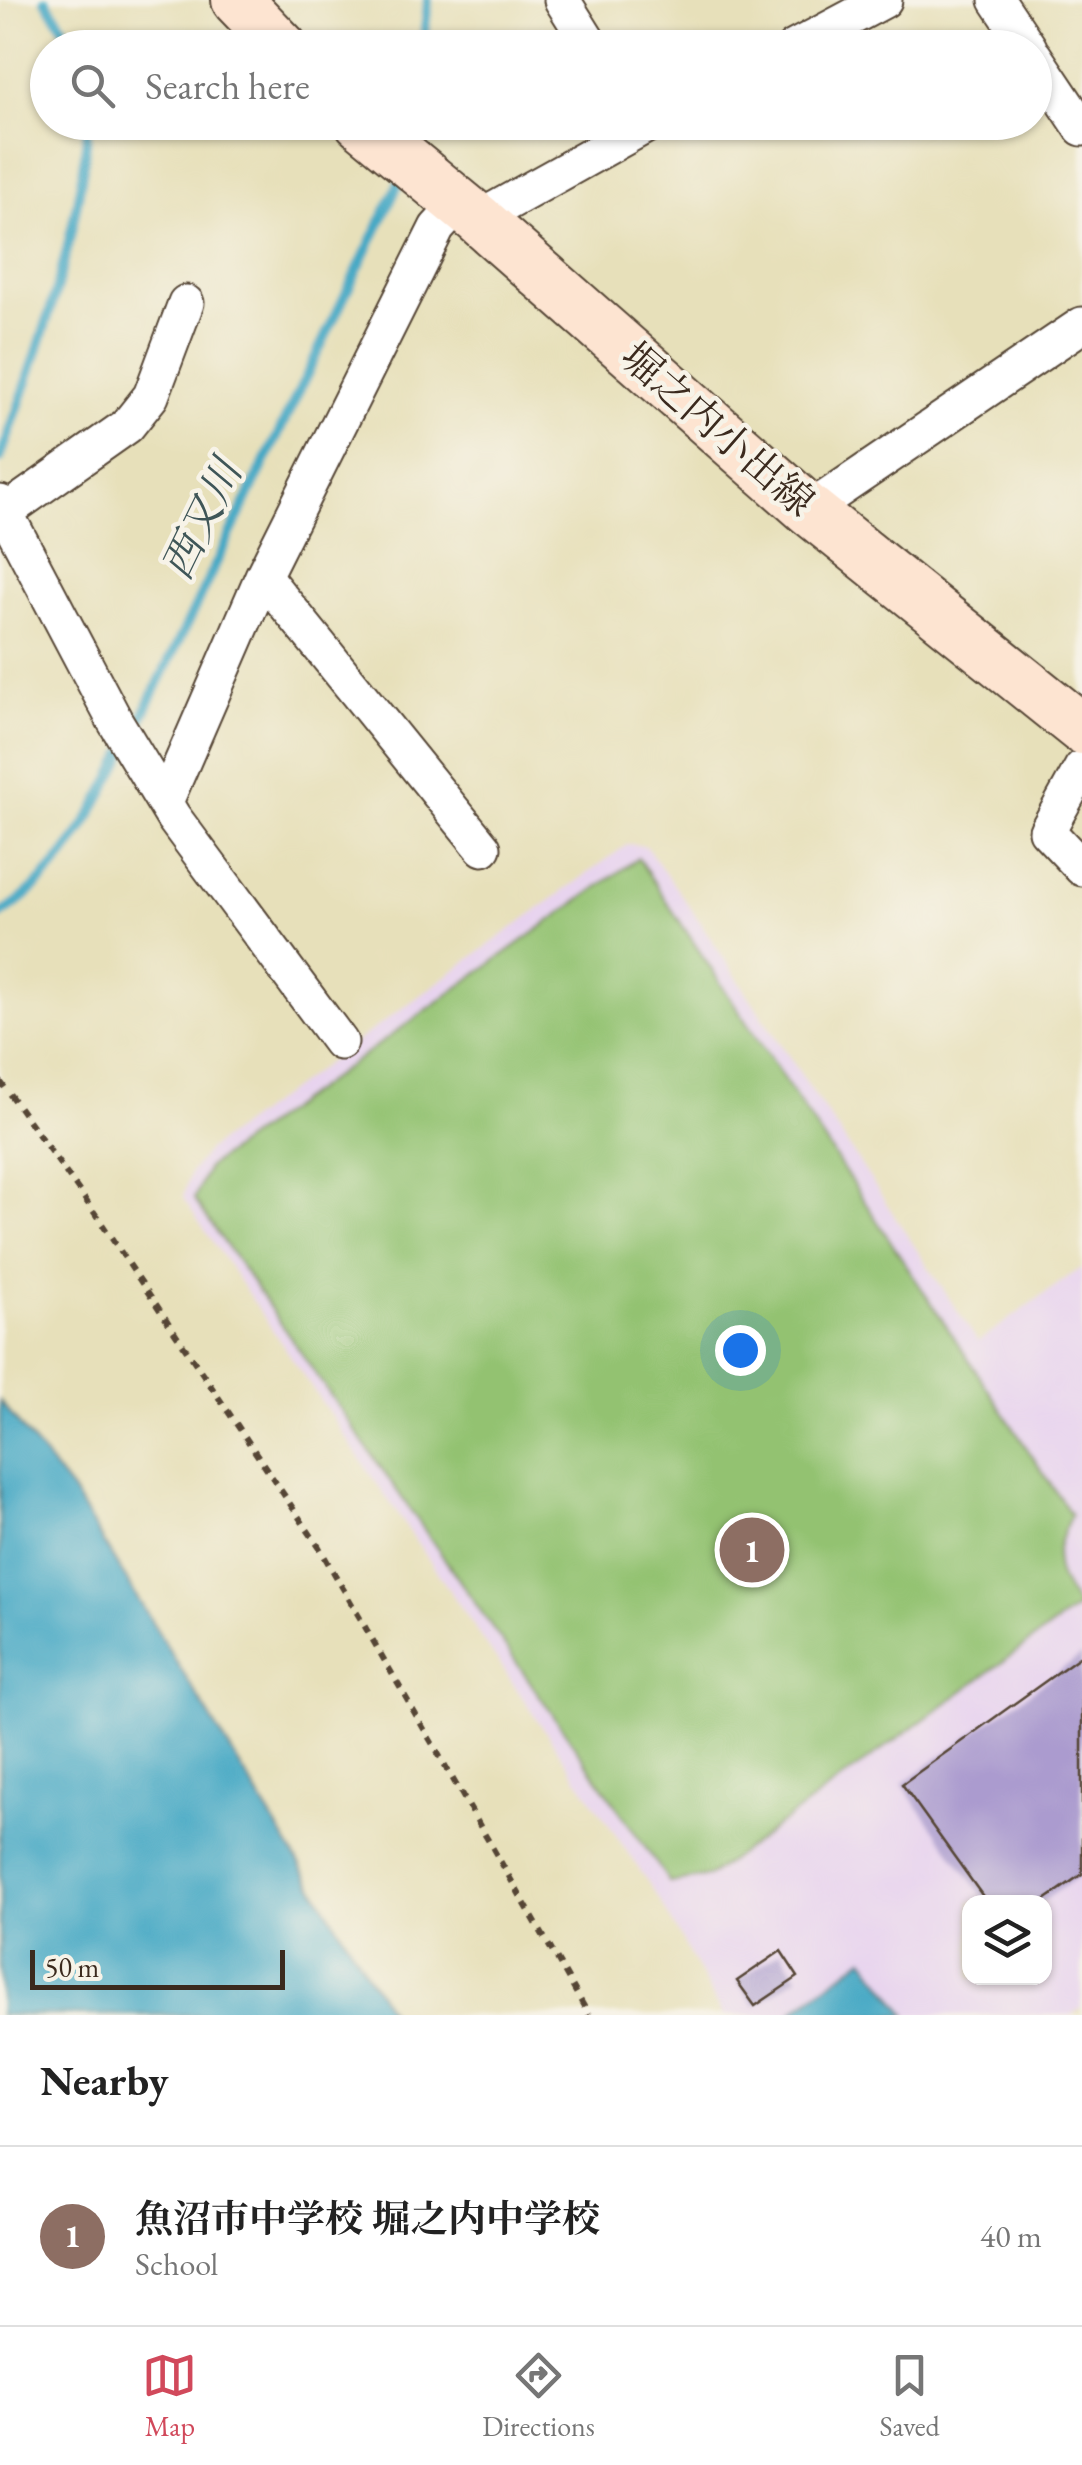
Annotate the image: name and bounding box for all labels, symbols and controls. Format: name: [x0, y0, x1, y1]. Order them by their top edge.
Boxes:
search box: [30, 30, 1052, 140]
icon: search: [65, 58, 120, 113]
text: Search here: [145, 61, 310, 110]
street label: 堀之内小出線: [610, 331, 826, 527]
water label: 西又川: [149, 447, 256, 588]
your location: [715, 1325, 766, 1376]
pin: 1: [720, 1512, 784, 1588]
map controls: [962, 1895, 1052, 1985]
button: layers: [962, 1895, 1052, 1985]
scale bar: [30, 1945, 285, 1990]
text: 50 m: [45, 1949, 99, 1985]
text: Nearby: [40, 2053, 169, 2108]
text: 魚沼市中学校 堀之内中学校: [135, 2194, 600, 2243]
text: 1: [64, 2215, 81, 2257]
text: 40 m: [980, 2215, 1042, 2257]
text: School: [135, 2243, 218, 2285]
tab: Map: [142, 2348, 197, 2444]
tab: Directions: [482, 2348, 595, 2444]
tab: Saved: [880, 2348, 940, 2444]

